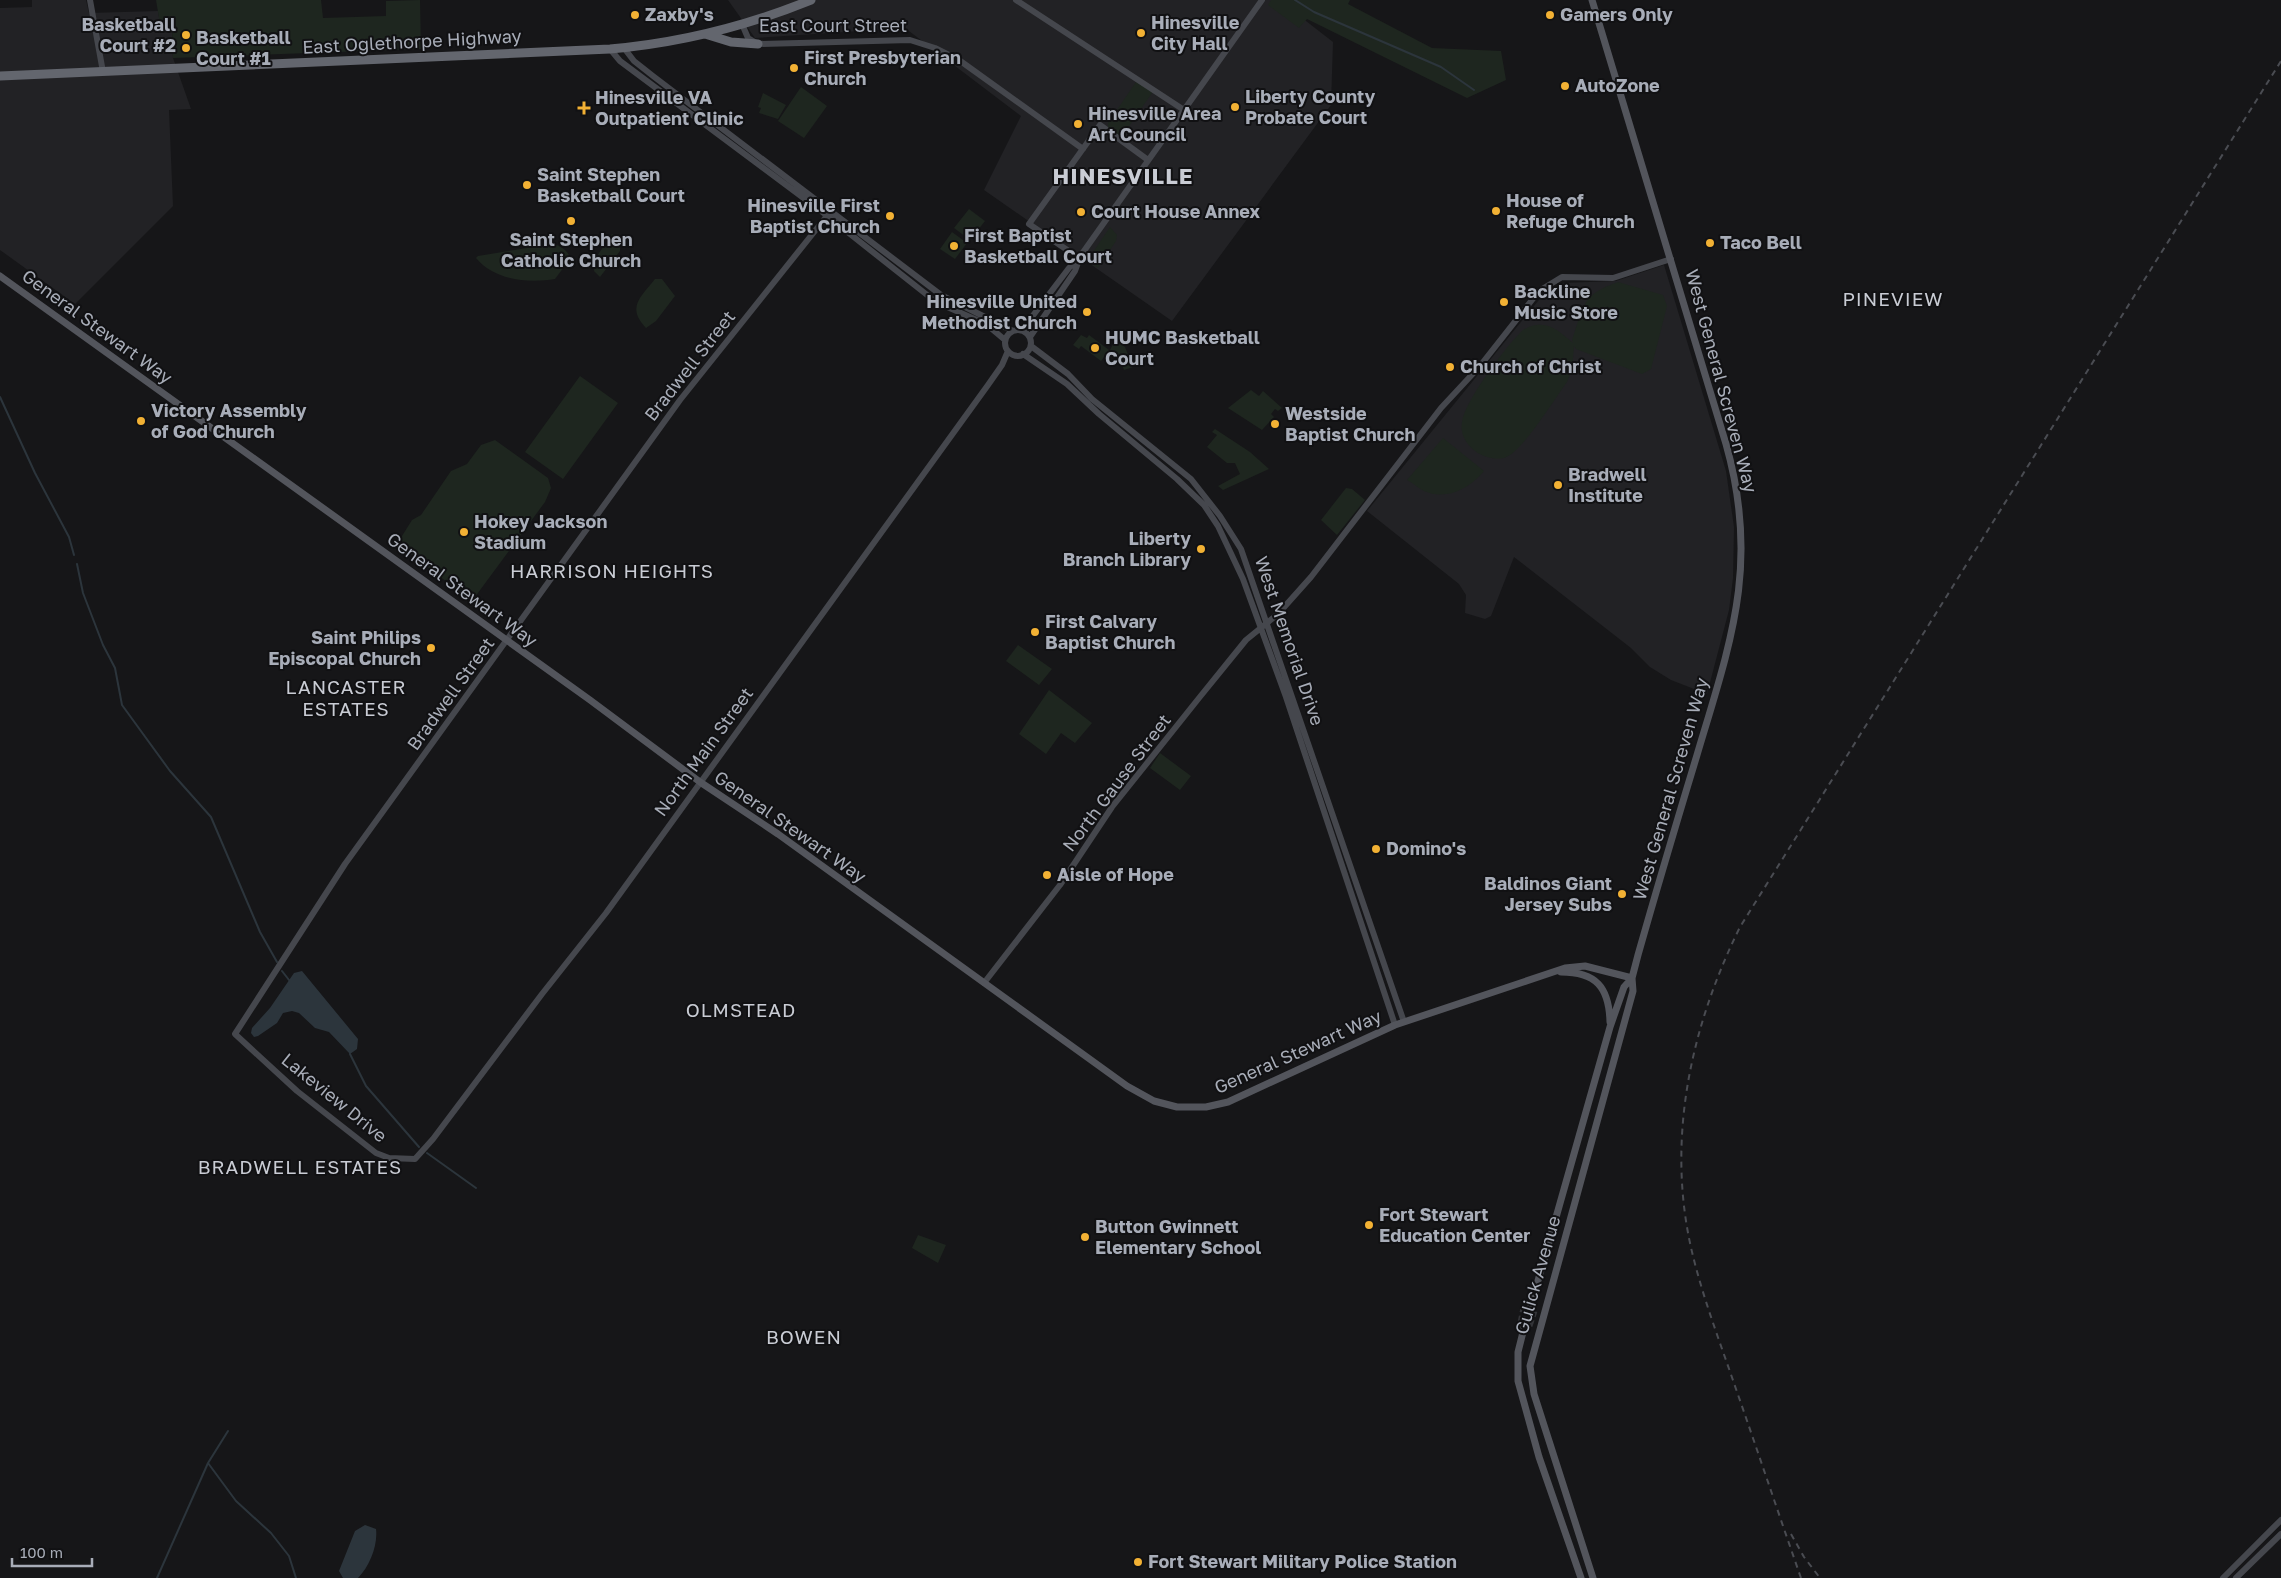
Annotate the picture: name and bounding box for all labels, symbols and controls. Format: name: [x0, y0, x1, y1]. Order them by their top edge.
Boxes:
place label: Zaxby's: [645, 3, 714, 25]
place label: Gamers Only: [1560, 3, 1673, 25]
marker: Zaxby's: [629, 9, 641, 21]
marker: Gamers Only: [1544, 9, 1556, 21]
place label: Hinesville City Hall: [1151, 11, 1240, 54]
place label: Basketball Court #2: [81, 13, 176, 56]
street label: East Court Street: [759, 14, 907, 36]
street label: East Oglethorpe Highway: [302, 24, 522, 58]
place label: Basketball Court #1: [196, 26, 291, 69]
marker: Hinesville City Hall: [1135, 27, 1147, 39]
marker: Basketball Court #2: [180, 29, 192, 41]
marker: Basketball Court #1: [180, 42, 192, 54]
place label: First Presbyterian Church: [804, 46, 961, 89]
marker: First Presbyterian Church: [788, 62, 800, 74]
place label: AutoZone: [1575, 74, 1660, 96]
marker: AutoZone: [1559, 80, 1571, 92]
place label: Liberty County Probate Court: [1245, 85, 1376, 128]
place label: Hinesville VA Outpatient Clinic: [595, 86, 744, 129]
marker: Hinesville VA Outpatient Clinic: [577, 101, 591, 115]
marker: Liberty County Probate Court: [1229, 101, 1241, 113]
place label: Hinesville Area Art Council: [1088, 102, 1221, 145]
marker: Hinesville Area Art Council: [1072, 118, 1084, 130]
district label: HINESVILLE: [1053, 162, 1193, 189]
place label: Saint Stephen Basketball Court: [537, 163, 685, 206]
marker: Saint Stephen Basketball Court: [521, 179, 533, 191]
place label: House of Refuge Church: [1506, 189, 1635, 232]
place label: Hinesville First Baptist Church: [747, 194, 880, 237]
place label: Court House Annex: [1091, 200, 1261, 222]
marker: House of Refuge Church: [1490, 205, 1502, 217]
marker: Court House Annex: [1075, 206, 1087, 218]
marker: Hinesville First Baptist Church: [884, 210, 896, 222]
marker: Saint Stephen Catholic Church: [565, 215, 577, 227]
place label: First Baptist Basketball Court: [964, 224, 1112, 267]
place label: Saint Stephen Catholic Church: [501, 228, 641, 271]
place label: Taco Bell: [1720, 231, 1802, 253]
marker: Taco Bell: [1704, 237, 1716, 249]
marker: First Baptist Basketball Court: [948, 240, 960, 252]
street label: General Stewart Way: [18, 264, 177, 388]
street label: West General Screven Way: [1681, 267, 1762, 495]
place label: Backline Music Store: [1514, 280, 1618, 323]
district label: PINEVIEW: [1842, 287, 1944, 310]
place label: Hinesville United Methodist Church: [921, 290, 1077, 333]
marker: Backline Music Store: [1498, 296, 1510, 308]
street label: Bradwell Street: [639, 306, 739, 425]
marker: Hinesville United Methodist Church: [1081, 306, 1093, 318]
place label: HUMC Basketball Court: [1105, 326, 1260, 369]
marker: HUMC Basketball Court: [1089, 342, 1101, 354]
place label: Church of Christ: [1460, 355, 1601, 377]
marker: Church of Christ: [1444, 361, 1456, 373]
place label: Victory Assembly of God Church: [151, 399, 307, 442]
place label: Westside Baptist Church: [1285, 402, 1415, 445]
marker: Victory Assembly of God Church: [135, 415, 147, 427]
marker: Westside Baptist Church: [1269, 418, 1281, 430]
place label: Bradwell Institute: [1568, 463, 1647, 506]
marker: Bradwell Institute: [1552, 479, 1564, 491]
place label: Hokey Jackson Stadium: [474, 510, 607, 553]
marker: Hokey Jackson Stadium: [458, 526, 470, 538]
street label: General Stewart Way: [383, 527, 542, 651]
place label: Liberty Branch Library: [1063, 527, 1191, 570]
marker: Liberty Branch Library: [1195, 543, 1207, 555]
street label: West Memorial Drive: [1251, 553, 1329, 728]
district label: HARRISON HEIGHTS: [510, 559, 714, 582]
place label: First Calvary Baptist Church: [1045, 610, 1175, 653]
place label: Saint Philips Episcopal Church: [268, 626, 421, 669]
marker: First Calvary Baptist Church: [1029, 626, 1041, 638]
street label: Bradwell Street: [402, 633, 499, 754]
marker: Saint Philips Episcopal Church: [425, 642, 437, 654]
district label: LANCASTER ESTATES: [286, 675, 406, 720]
street label: West General Screven Way: [1628, 675, 1712, 903]
street label: North Main Street: [649, 683, 757, 820]
street label: North Gause Street: [1057, 709, 1175, 855]
street label: General Stewart Way: [710, 765, 871, 887]
place label: Domino's: [1386, 837, 1466, 859]
marker: Domino's: [1370, 843, 1382, 855]
place label: Aisle of Hope: [1057, 863, 1174, 885]
marker: Aisle of Hope: [1041, 869, 1053, 881]
place label: Baldinos Giant Jersey Subs: [1484, 872, 1612, 915]
marker: Baldinos Giant Jersey Subs: [1616, 888, 1628, 900]
district label: OLMSTEAD: [686, 998, 796, 1021]
street label: General Stewart Way: [1211, 1004, 1384, 1098]
street label: Lakeview Drive: [277, 1048, 392, 1146]
district label: BRADWELL ESTATES: [198, 1155, 402, 1178]
place label: Fort Stewart Education Center: [1379, 1203, 1530, 1246]
street label: Gulick Avenue: [1510, 1213, 1564, 1336]
place label: Button Gwinnett Elementary School: [1095, 1215, 1261, 1258]
marker: Fort Stewart Education Center: [1363, 1219, 1375, 1231]
marker: Button Gwinnett Elementary School: [1079, 1231, 1091, 1243]
district label: BOWEN: [766, 1325, 842, 1348]
scale bar: [12, 1536, 92, 1568]
text: 100 m: [20, 1543, 63, 1561]
place label: Fort Stewart Military Police Station: [1148, 1550, 1457, 1572]
marker: Fort Stewart Military Police Station: [1132, 1556, 1144, 1568]

